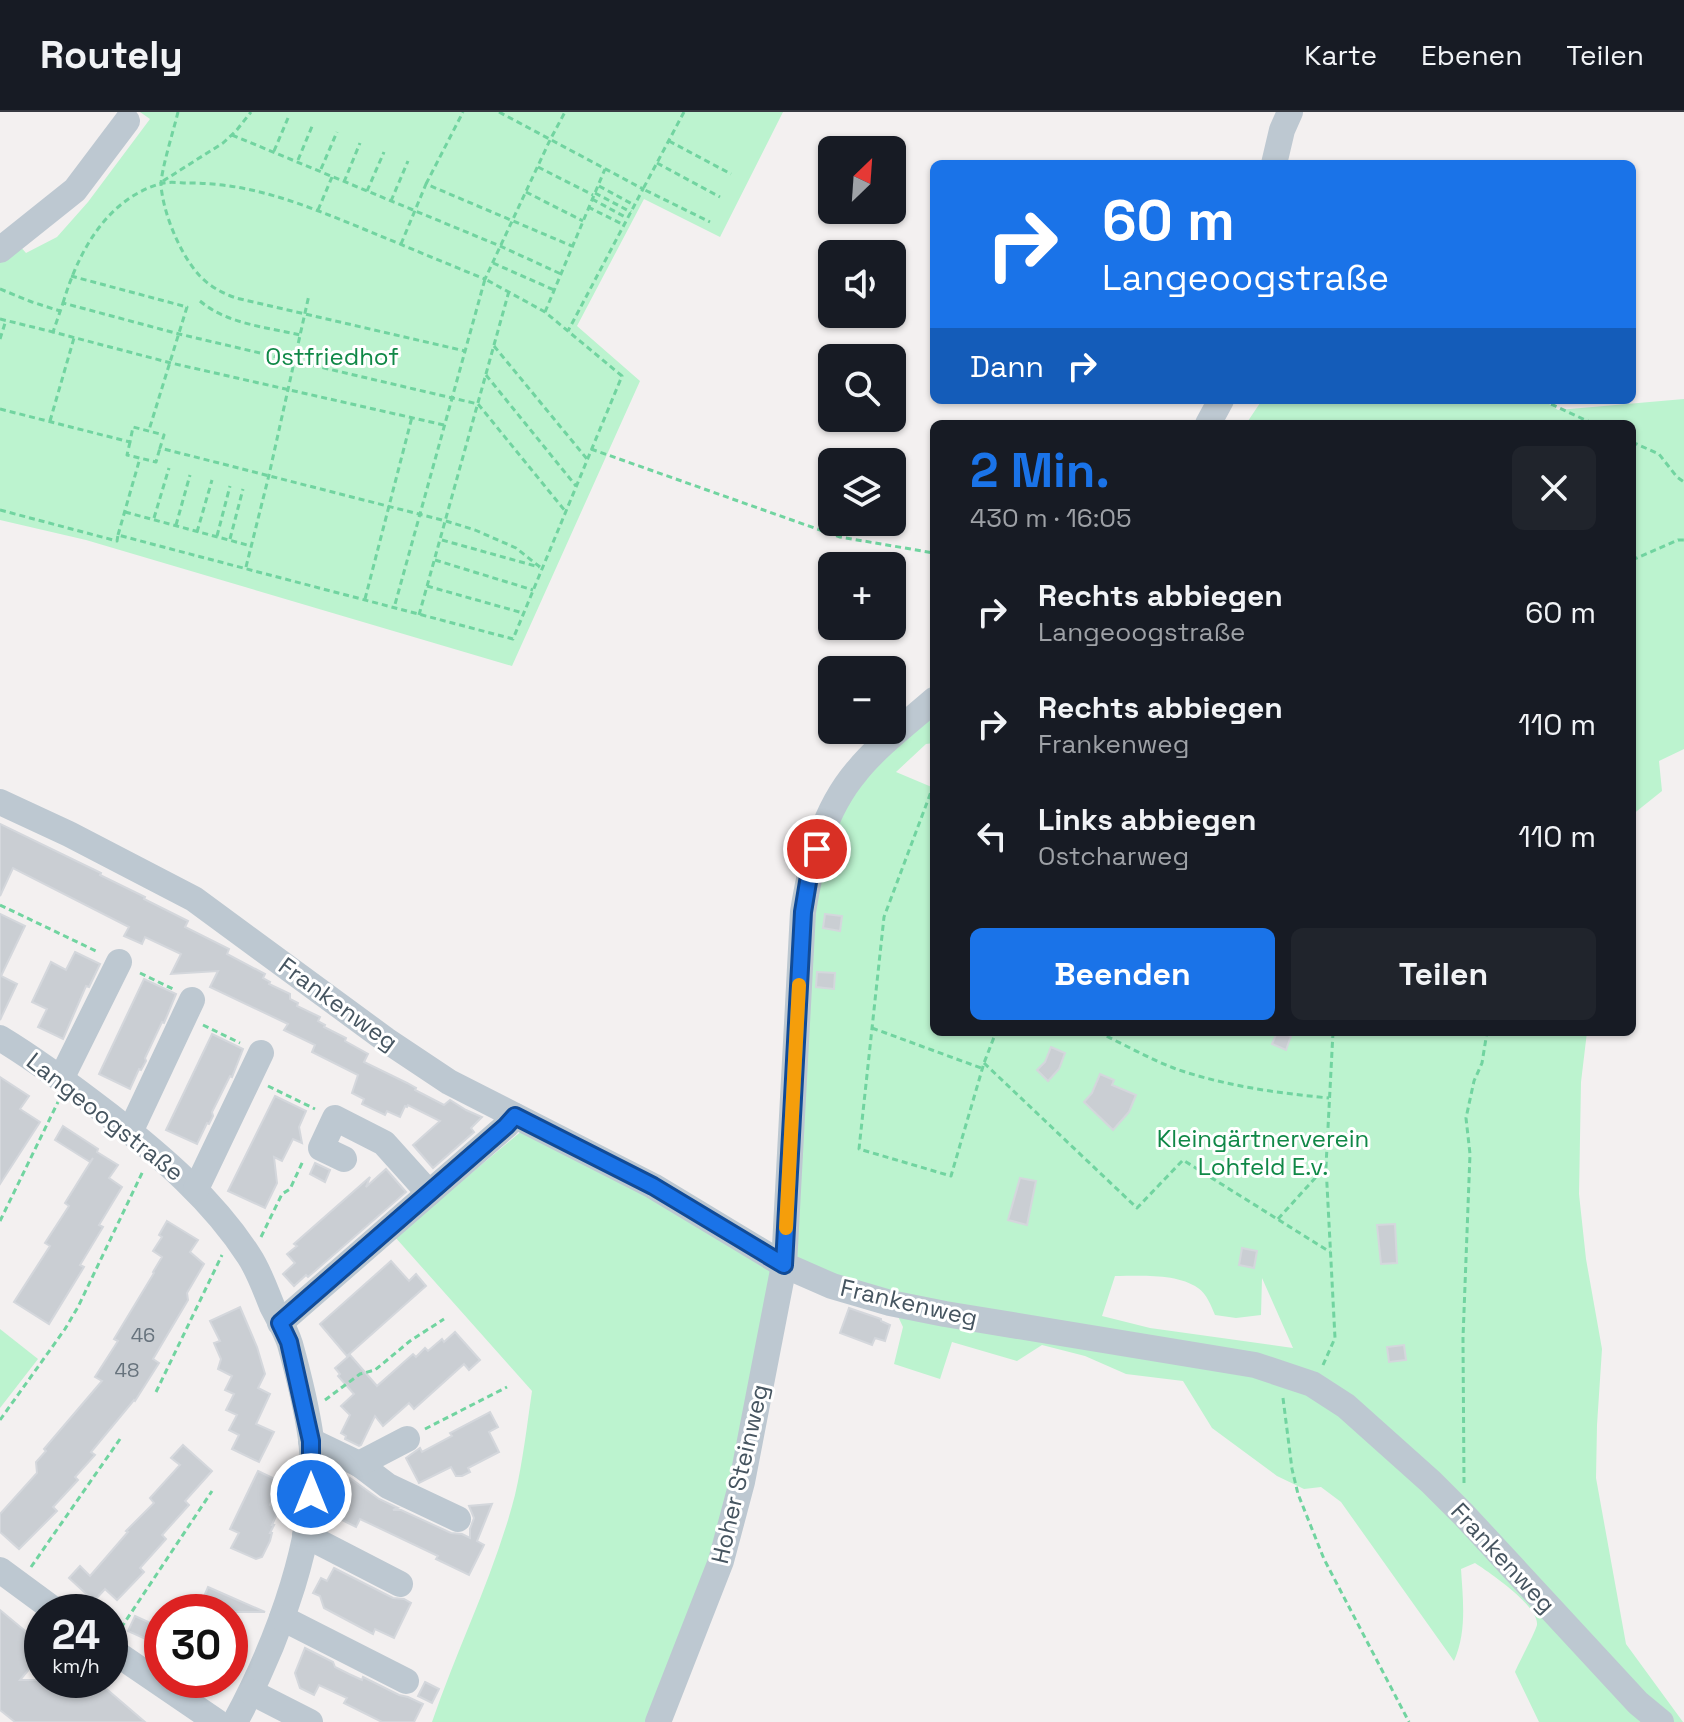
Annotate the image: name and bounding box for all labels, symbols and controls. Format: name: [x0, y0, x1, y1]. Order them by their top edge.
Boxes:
text: Routely: [40, 31, 183, 79]
text: Karte: [1304, 37, 1377, 73]
text: Ebenen: [1421, 37, 1522, 73]
text: Teilen: [1566, 37, 1644, 73]
north arrow: [818, 136, 906, 224]
map controls: [818, 136, 906, 744]
text: 60 m: [1102, 185, 1235, 256]
icon: right: [970, 192, 1074, 296]
button: sound: [818, 240, 906, 328]
text: Langeoogstraße: [1102, 255, 1389, 301]
park label: Ostfriedhof: [265, 341, 399, 372]
button: search: [818, 344, 906, 432]
icon: right: [1060, 344, 1104, 388]
text: Dann: [970, 347, 1044, 386]
text: 2 Min.: [970, 440, 1110, 501]
button: close: [1512, 446, 1596, 530]
button: layers: [818, 448, 906, 536]
text: 430 m · 16:05: [970, 501, 1132, 535]
button: +: [818, 552, 906, 640]
text: Rechts abbiegen: [1038, 576, 1283, 615]
icon: right: [970, 590, 1014, 634]
text: 60 m: [1525, 593, 1596, 632]
text: Langeoogstraße: [1038, 615, 1245, 649]
button: −: [818, 656, 906, 744]
text: Rechts abbiegen: [1038, 688, 1283, 727]
icon: right: [970, 702, 1014, 746]
text: 110 m: [1518, 705, 1596, 744]
text: Frankenweg: [1038, 727, 1189, 761]
text: Links abbiegen: [1038, 800, 1256, 839]
icon: left: [970, 814, 1014, 858]
pin: [783, 815, 851, 883]
text: 110 m: [1518, 817, 1596, 856]
icon: arrive: [795, 827, 839, 871]
text: Ostcharweg: [1038, 839, 1189, 873]
button: Beenden: [970, 928, 1275, 1020]
button: Teilen: [1291, 928, 1596, 1020]
street label: Frankenweg: [273, 950, 404, 1057]
street label: Langeoogstraße: [20, 1045, 190, 1188]
park label: Kleingärtnerverein Lohfeld E.v.: [1157, 1123, 1369, 1182]
street label: Frankenweg: [838, 1272, 981, 1333]
house number: 46: [131, 1322, 155, 1348]
house number: 48: [115, 1357, 139, 1383]
street label: Hoher Steinweg: [704, 1381, 775, 1567]
position arrow: [269, 1452, 353, 1536]
street label: Frankenweg: [1444, 1496, 1562, 1619]
speed limit sign: 30: [144, 1594, 248, 1698]
text: 24: [52, 1610, 100, 1661]
text: km/h: [52, 1653, 100, 1679]

